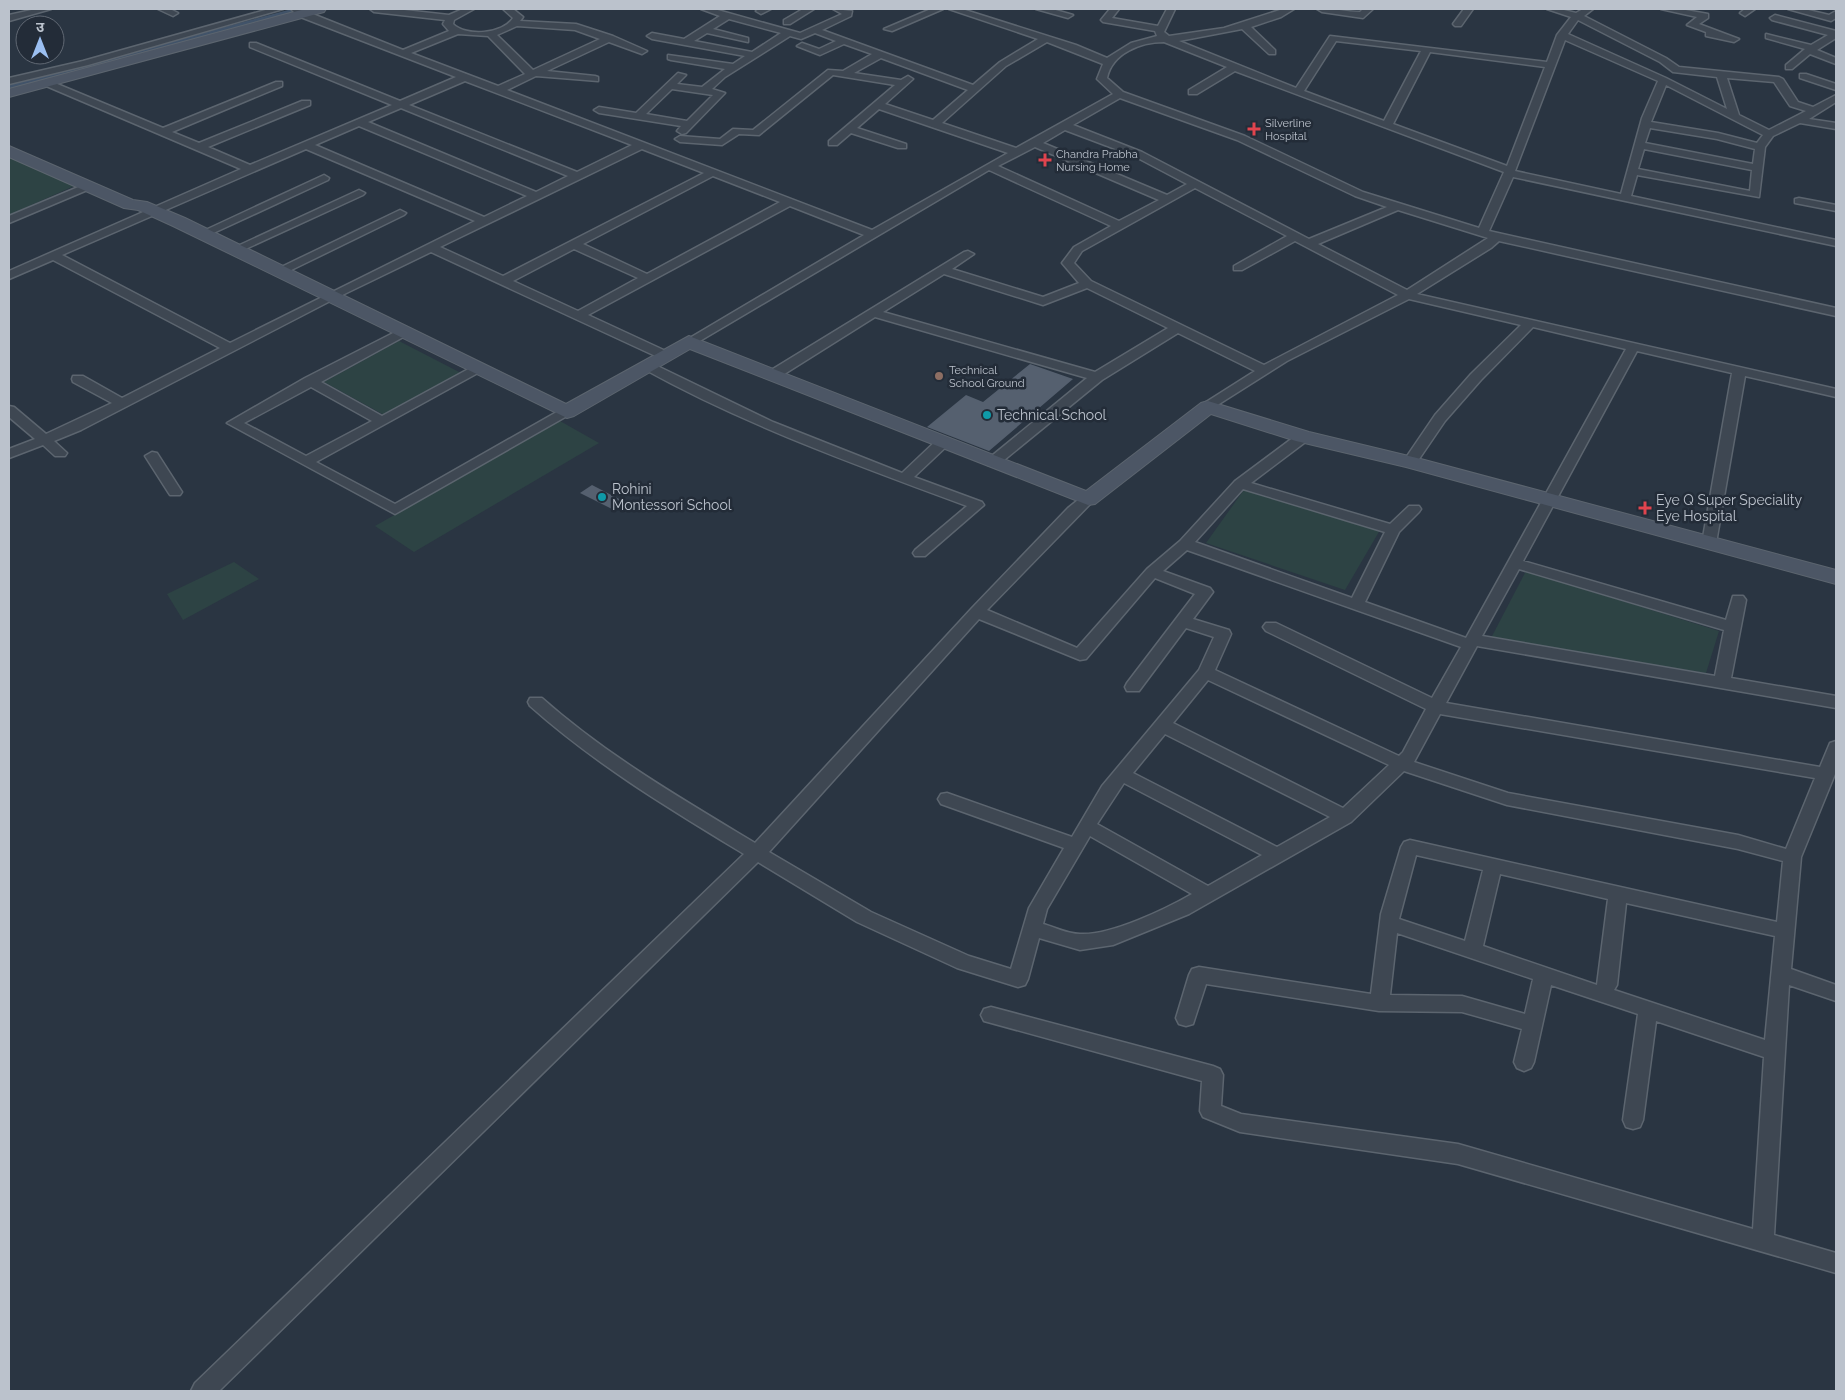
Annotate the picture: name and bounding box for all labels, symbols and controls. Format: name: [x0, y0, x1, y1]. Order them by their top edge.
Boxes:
north arrow: [15, 15, 65, 65]
text: उ: [36, 19, 45, 35]
place label: Silverline Hospital: [1265, 117, 1312, 143]
marker: Silverline Hospital: [1247, 122, 1261, 136]
place label: Chandra Prabha Nursing Home: [1056, 148, 1138, 174]
marker: Chandra Prabha Nursing Home: [1038, 153, 1052, 167]
place label: Technical School Ground: [949, 364, 1025, 390]
marker: Technical School Ground: [933, 370, 945, 382]
place label: Technical School: [997, 407, 1107, 423]
marker: Technical School: [981, 409, 993, 421]
place label: Rohini Montessori School: [612, 481, 732, 513]
marker: Rohini Montessori School: [596, 491, 608, 503]
place label: Eye Q Super Speciality Eye Hospital: [1656, 492, 1803, 524]
marker: Eye Q Super Speciality Eye Hospital: [1638, 501, 1652, 515]

